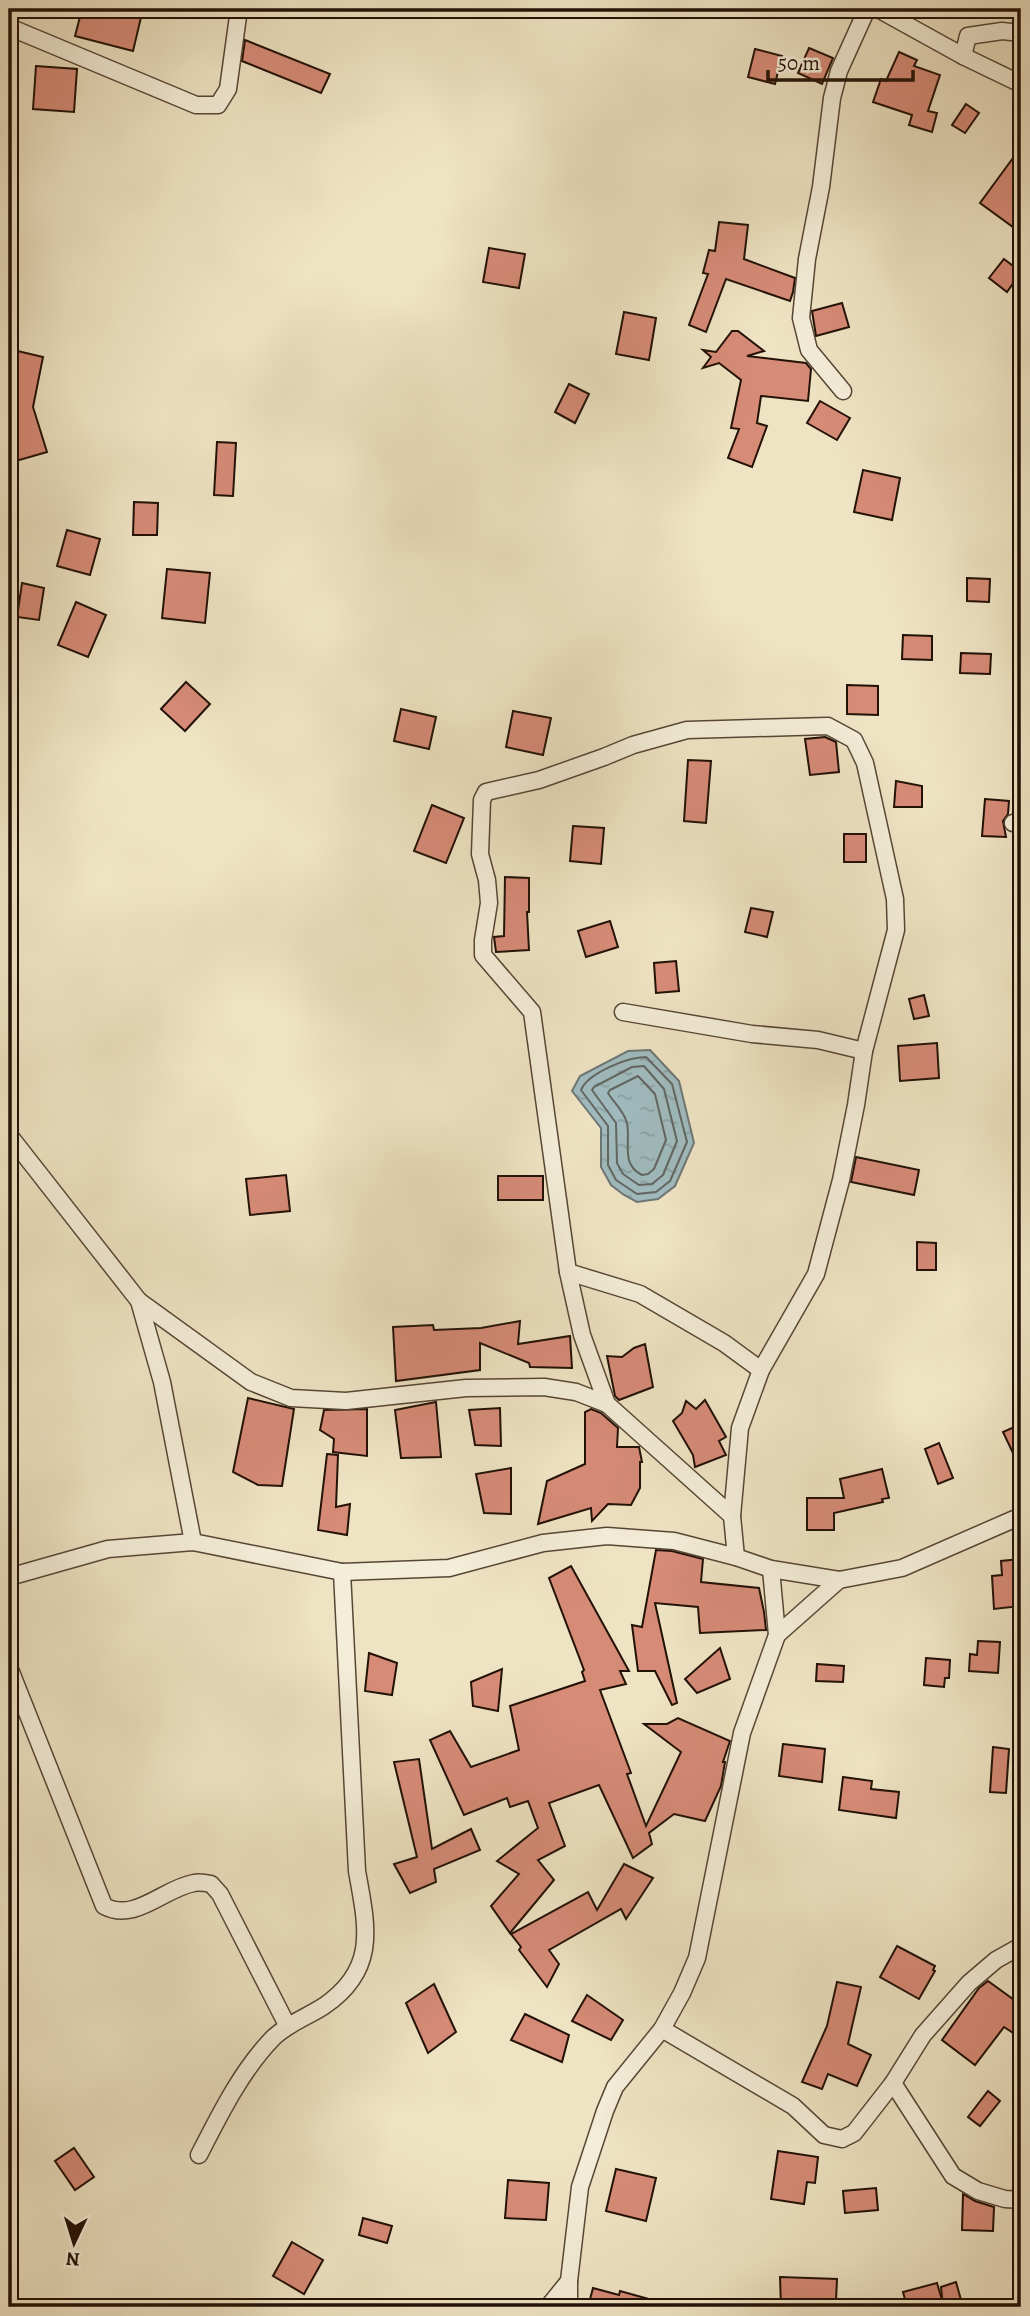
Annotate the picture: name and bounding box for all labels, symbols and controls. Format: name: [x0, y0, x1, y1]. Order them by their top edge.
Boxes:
scale bar: [768, 38, 913, 82]
text: 50 m: [778, 49, 820, 77]
north arrow: [38, 2208, 108, 2278]
text: N: [65, 2245, 81, 2272]

